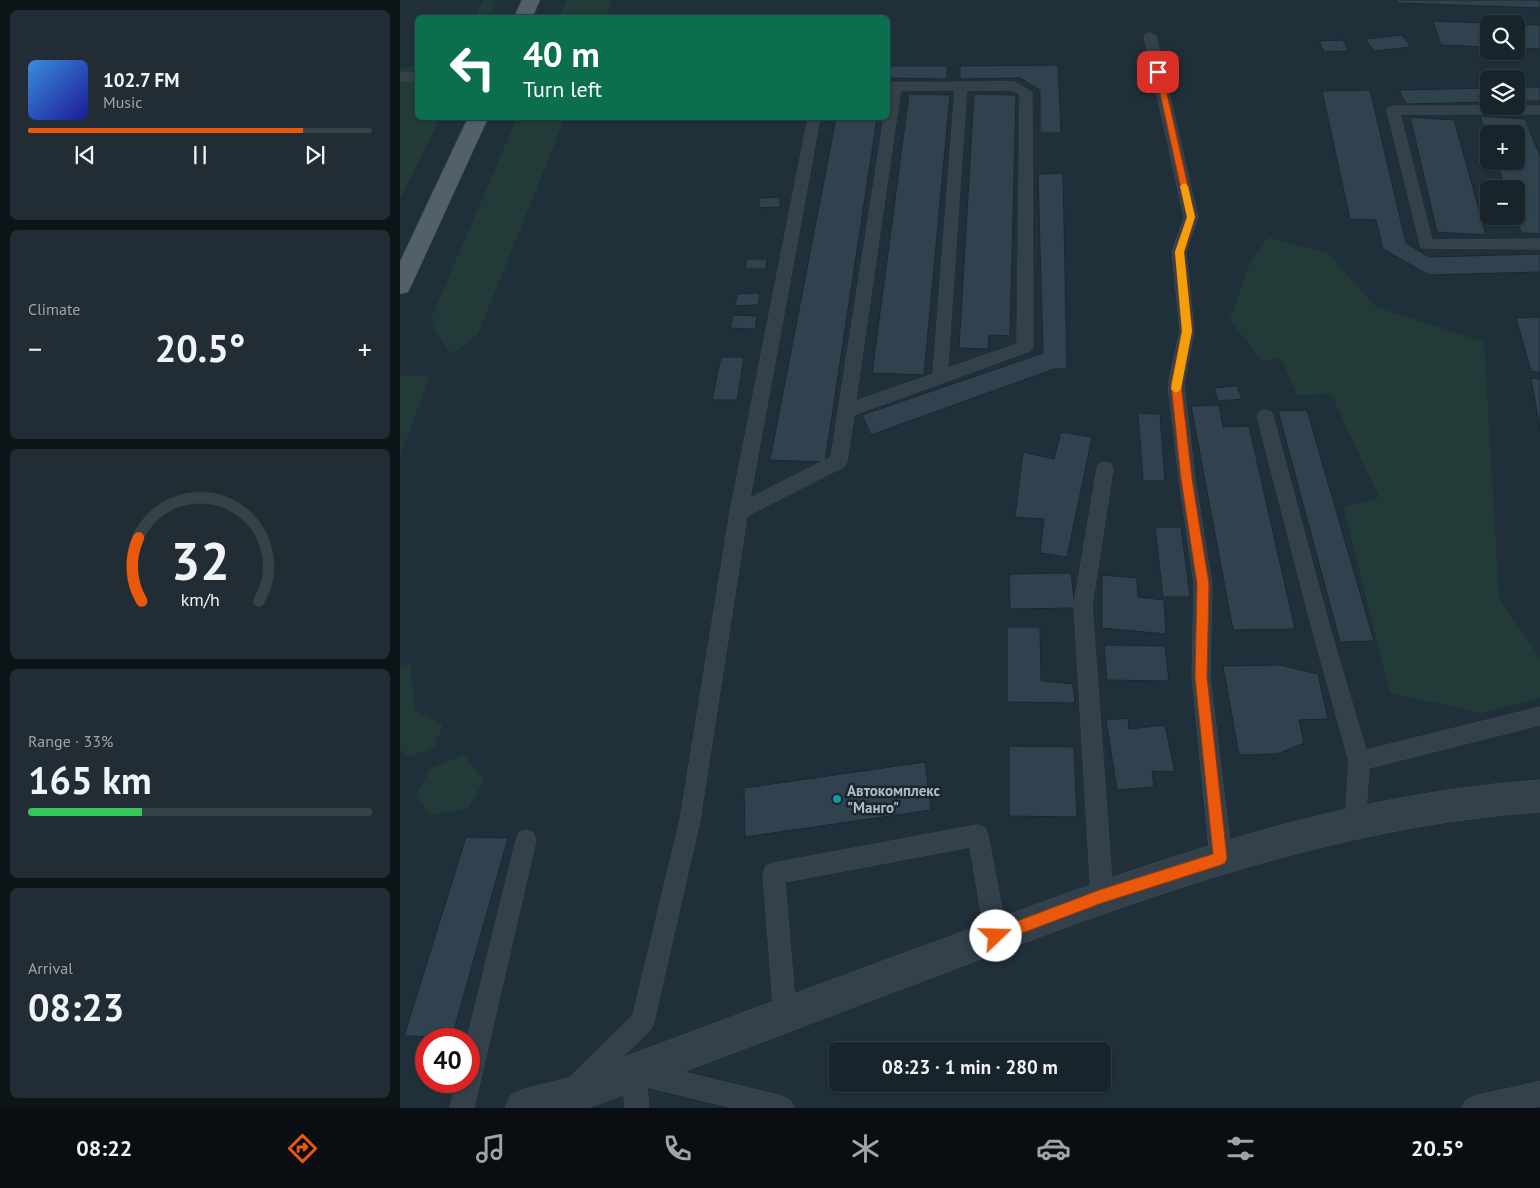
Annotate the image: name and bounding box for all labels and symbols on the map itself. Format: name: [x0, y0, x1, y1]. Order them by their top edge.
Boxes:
pin: [1137, 51, 1179, 93]
place label: Автокомплекс "Манго": [847, 781, 941, 817]
marker: Автокомплекс "Манго": [831, 793, 843, 805]
position arrow: [969, 909, 1021, 961]
speed limit sign: 40: [415, 1028, 480, 1093]

